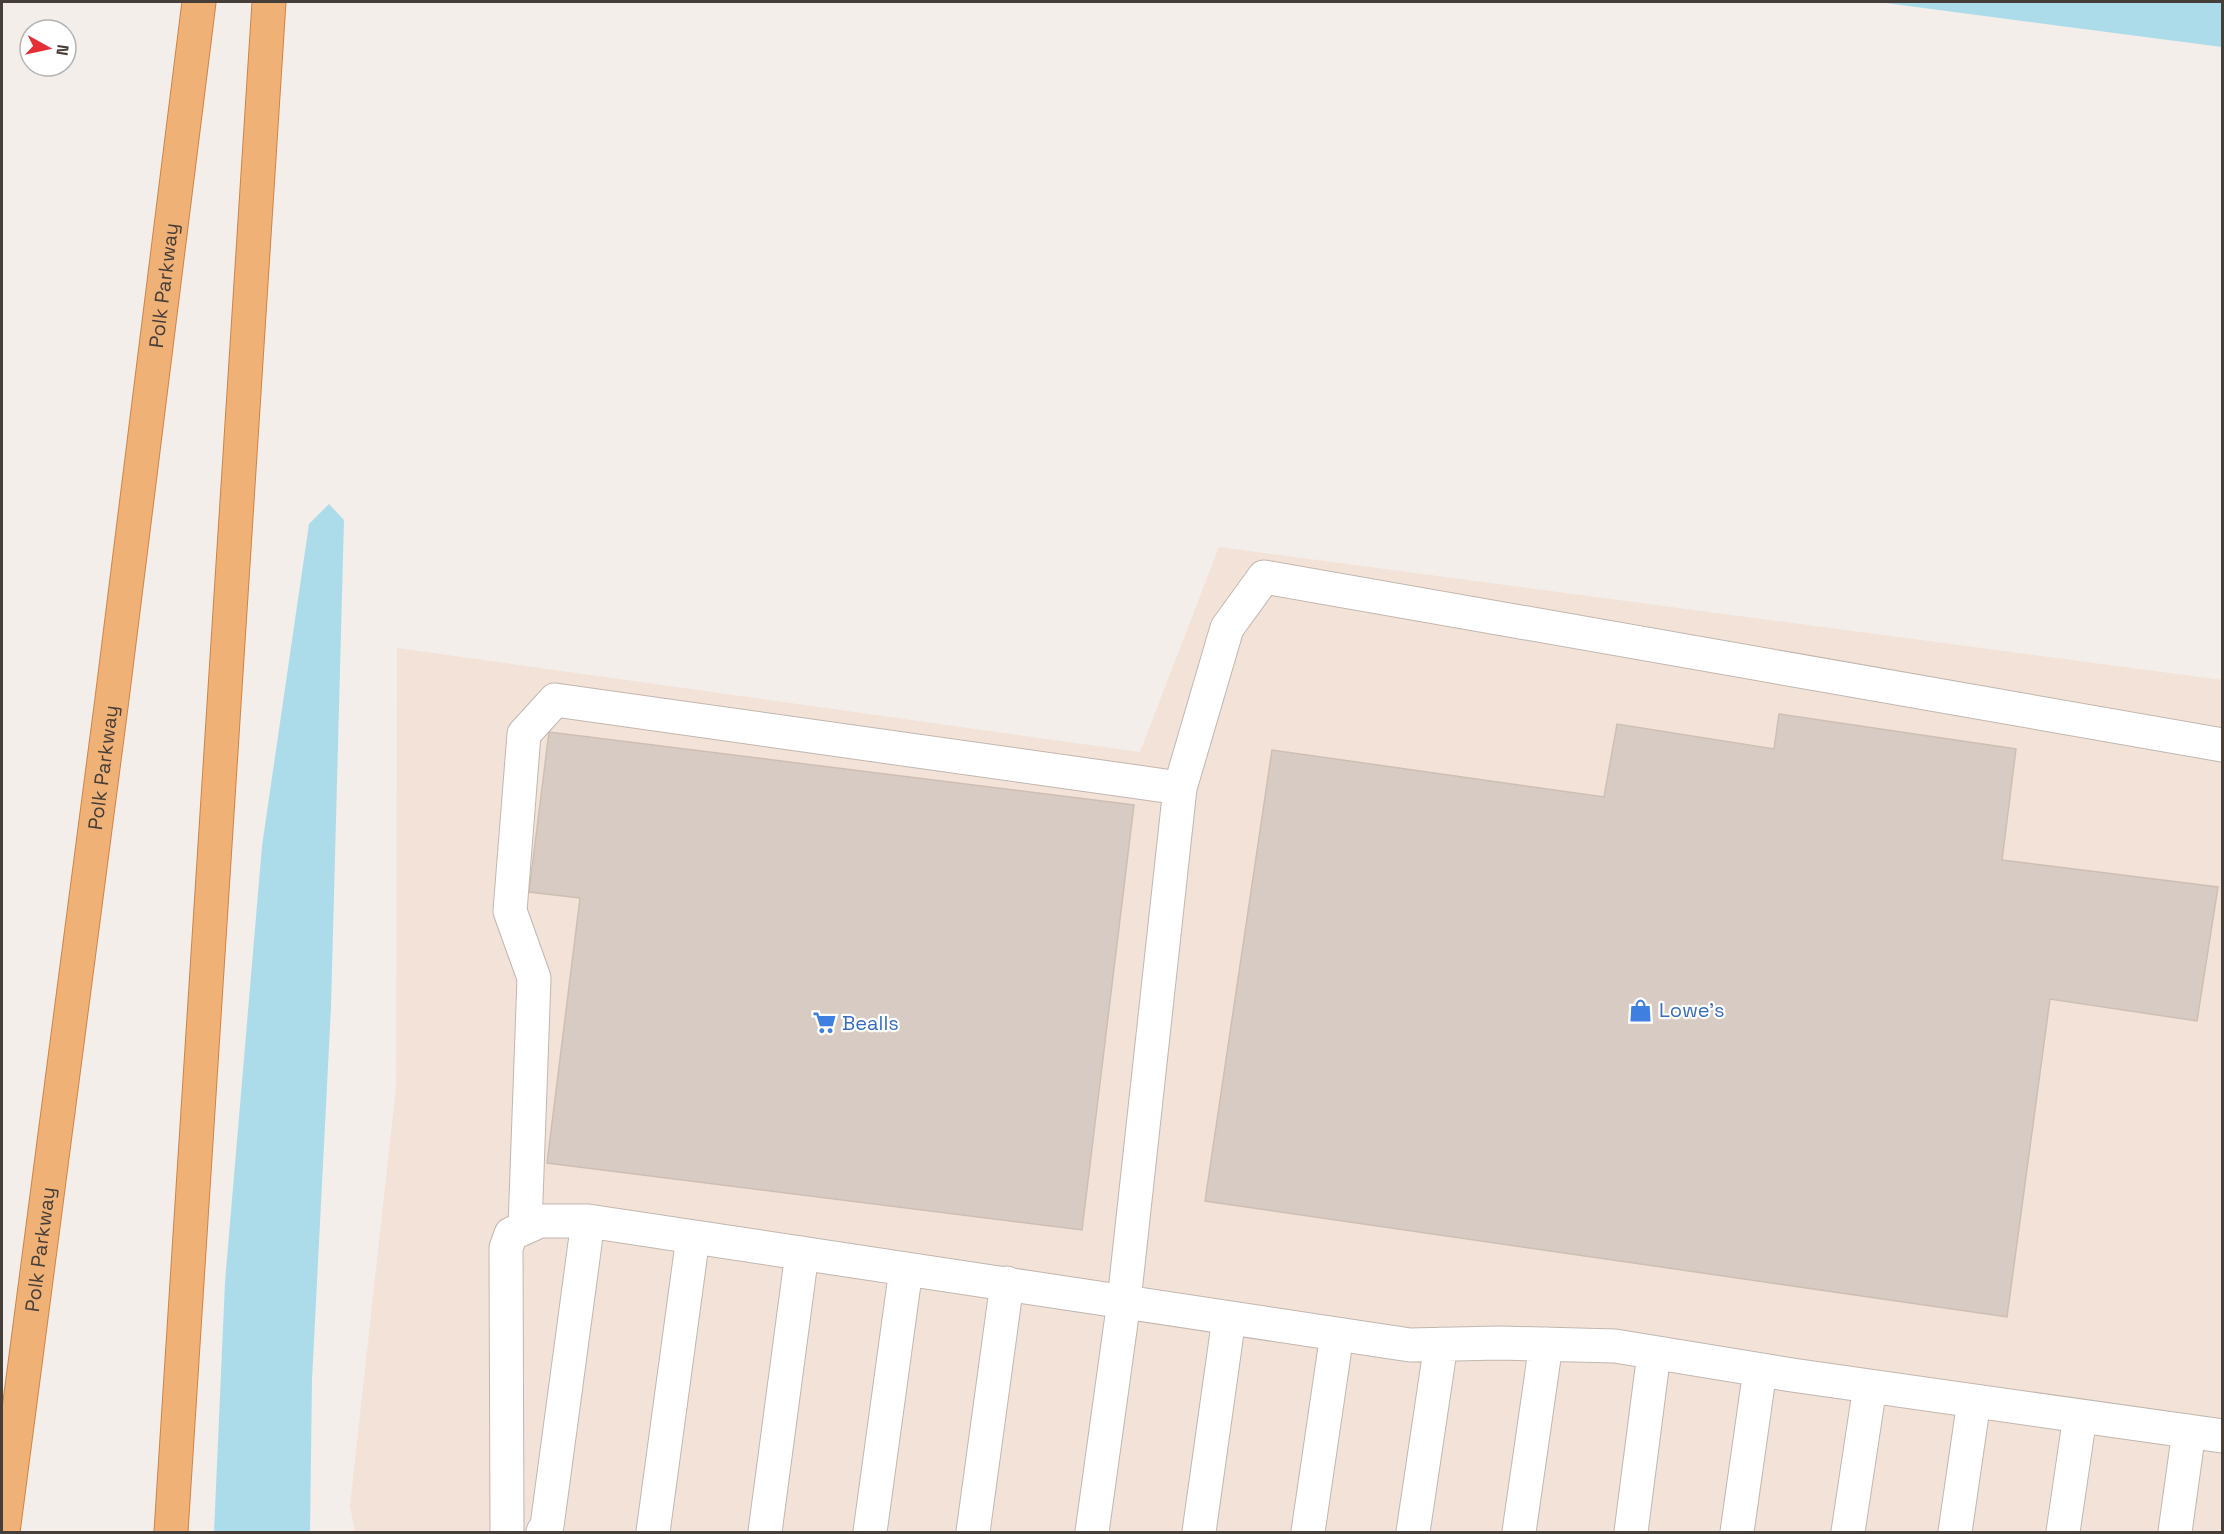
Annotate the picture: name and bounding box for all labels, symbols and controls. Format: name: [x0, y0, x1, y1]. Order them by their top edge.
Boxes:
north arrow: [18, 18, 78, 78]
text: N: [51, 43, 74, 57]
street label: Polk Parkway: [143, 221, 184, 349]
street label: Polk Parkway: [82, 703, 124, 832]
shop icon: Lowe's: [1628, 997, 1654, 1023]
place label: Lowe's: [1659, 997, 1725, 1023]
supermarket icon: Bealls: [811, 1010, 837, 1036]
place label: Bealls: [842, 1010, 899, 1036]
street label: Polk Parkway: [19, 1185, 61, 1313]

